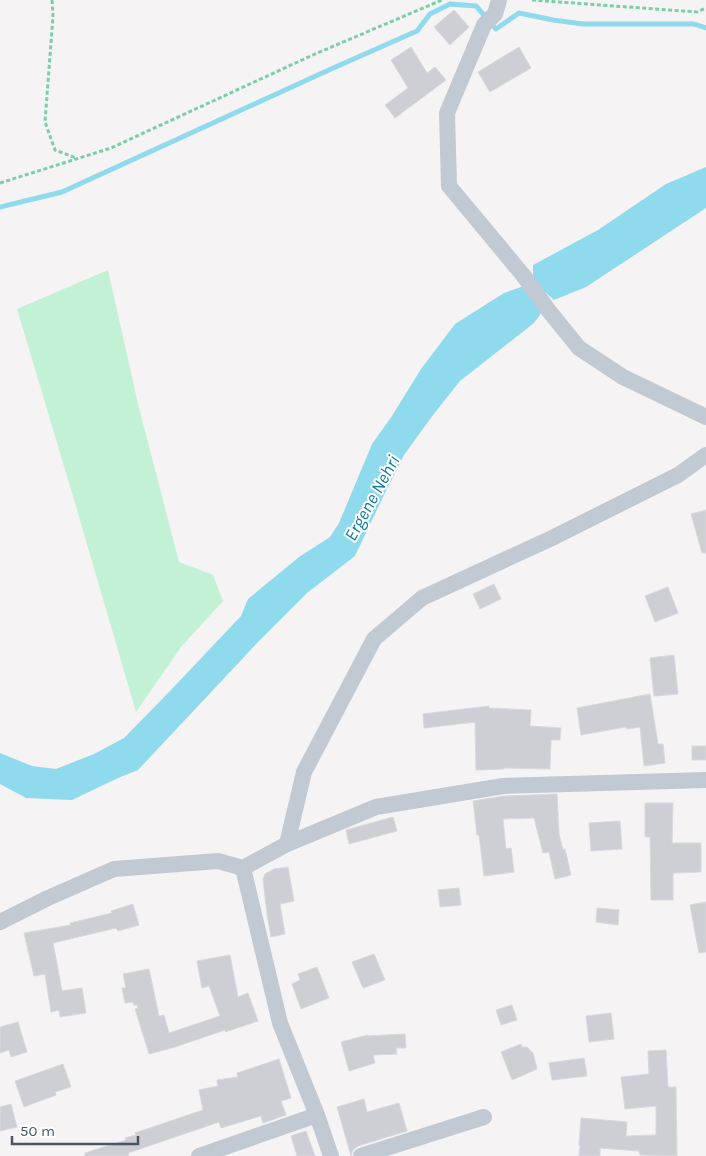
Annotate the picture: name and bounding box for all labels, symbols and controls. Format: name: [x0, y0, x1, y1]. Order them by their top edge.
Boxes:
water label: Ergene Nehri: [339, 451, 405, 545]
scale bar: [12, 1114, 139, 1146]
text: 50 m: [20, 1122, 55, 1140]

